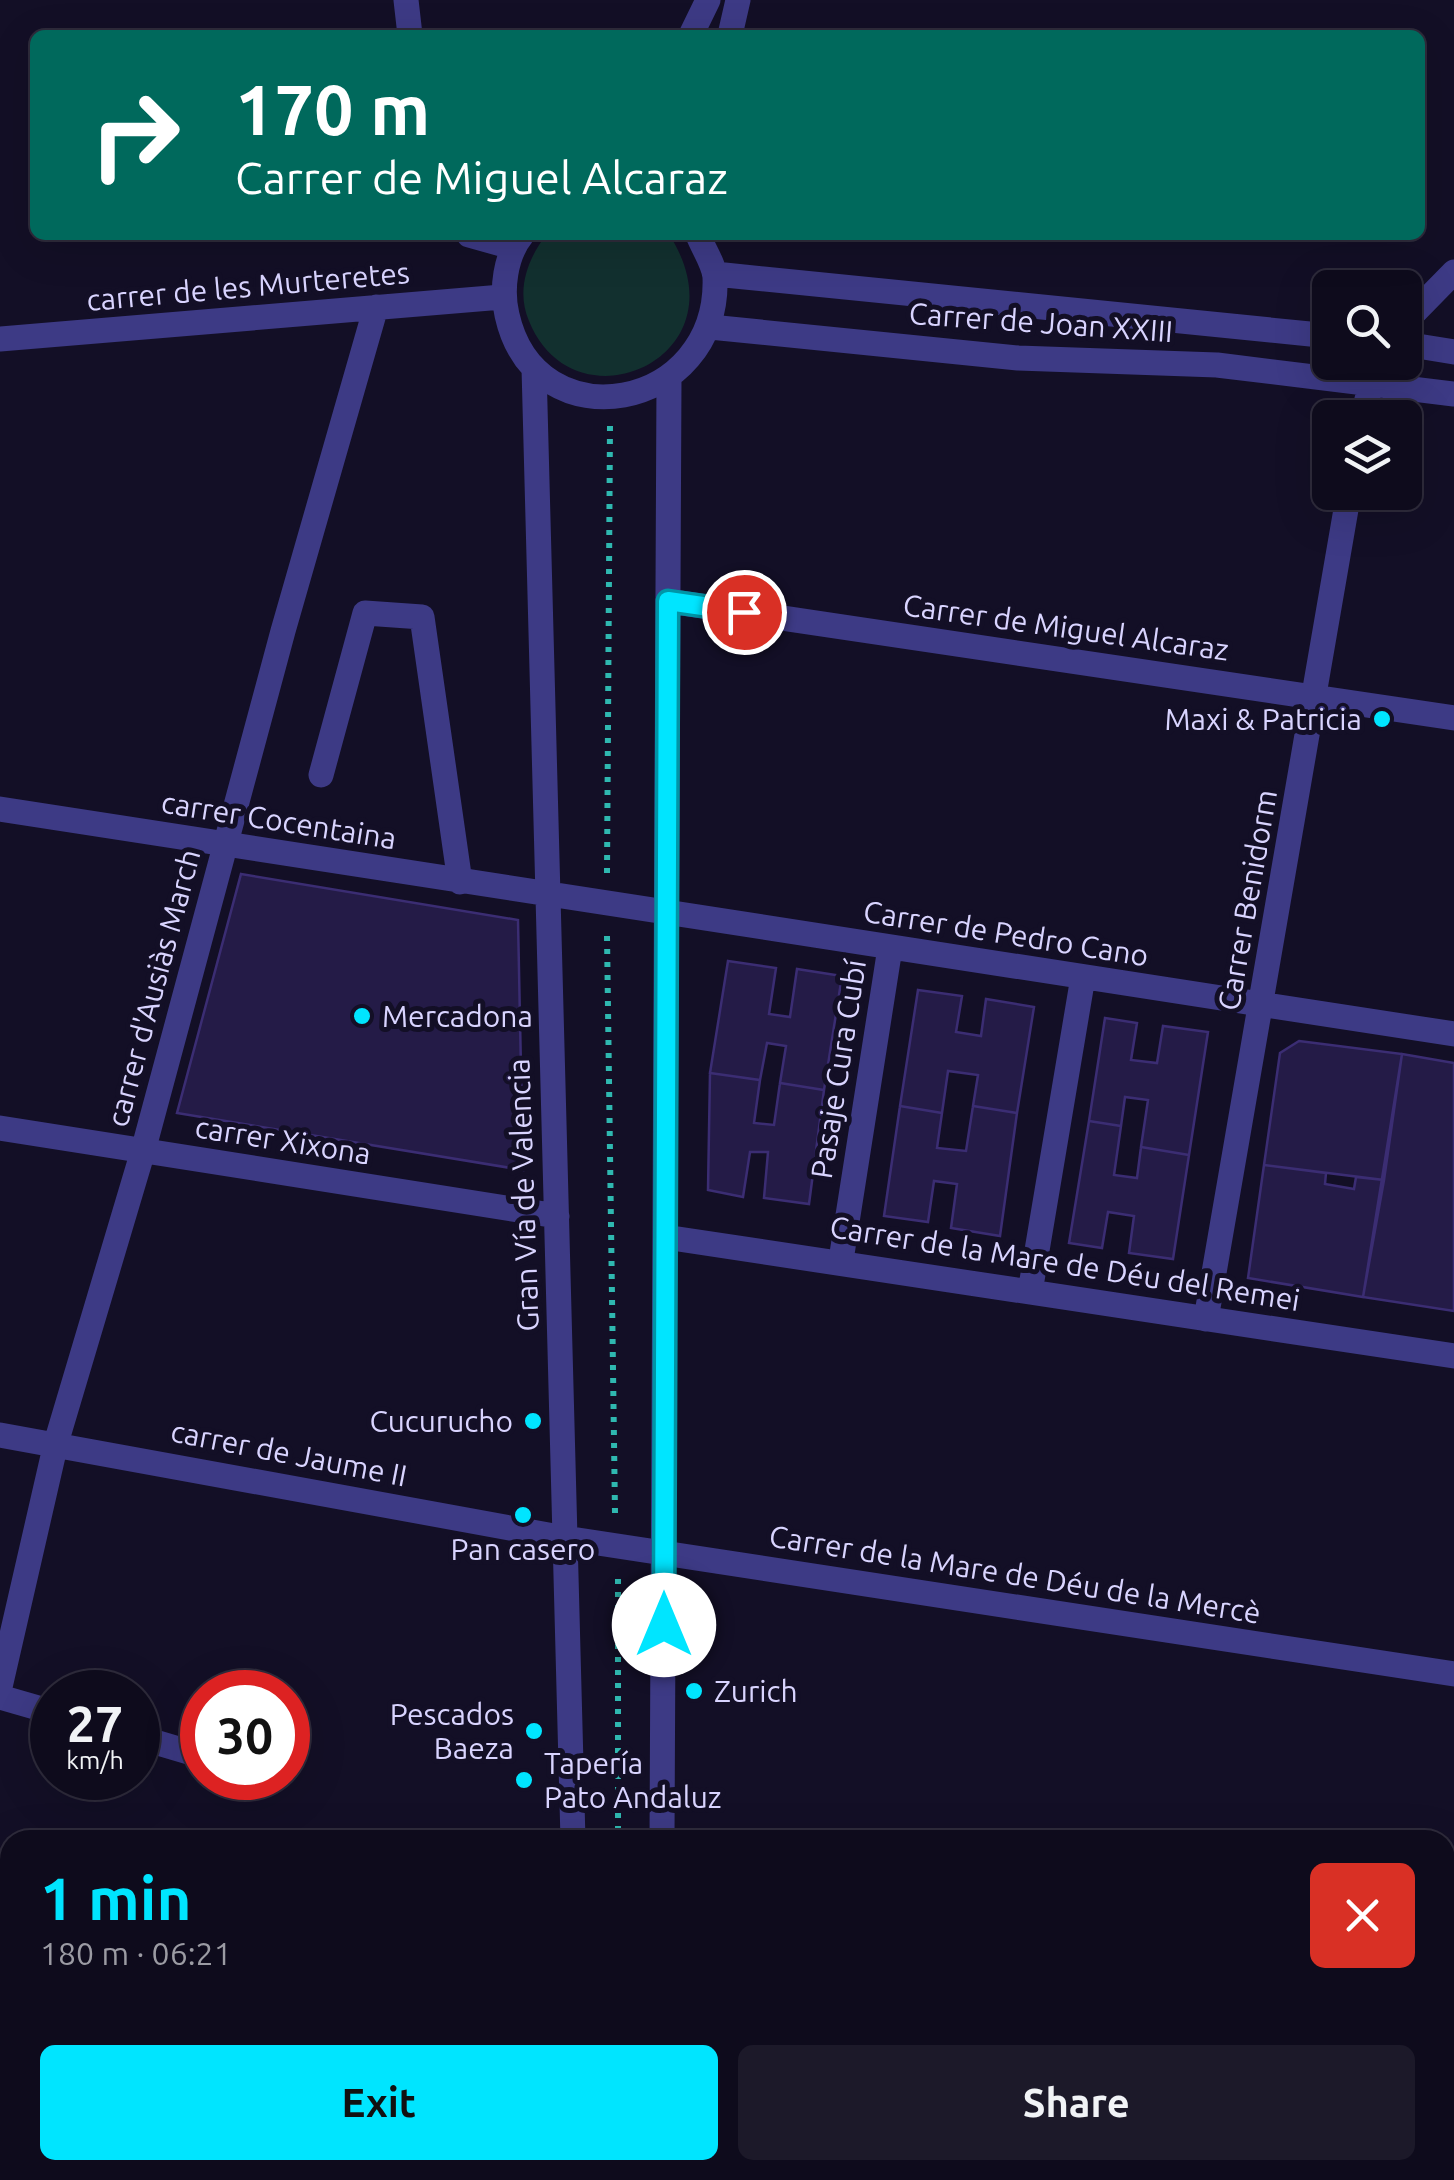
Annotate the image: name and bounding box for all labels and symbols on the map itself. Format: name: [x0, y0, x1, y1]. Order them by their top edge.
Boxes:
street label: carrer de les Murteretes: [85, 255, 411, 317]
street label: Carrer de Joan XXIII: [908, 296, 1174, 348]
pin: [702, 570, 787, 655]
street label: Carrer de Miguel Alcaraz: [901, 587, 1231, 667]
place label: Maxi & Patricia: [1165, 702, 1362, 736]
marker: Maxi & Patricia: [1371, 708, 1393, 730]
street label: carrer Cocentaina: [159, 785, 399, 855]
street label: Carrer Benidorm: [1211, 787, 1283, 1013]
street label: carrer d'Ausiàs March: [100, 846, 206, 1130]
street label: Carrer de Pedro Cano: [861, 894, 1151, 972]
street label: Pasaje Cura Cubí: [804, 956, 872, 1181]
place label: Mercadona: [382, 999, 533, 1033]
marker: Mercadona: [351, 1005, 373, 1027]
street label: Gran Vía de Valencia: [501, 1058, 545, 1332]
street label: carrer Xixona: [193, 1109, 373, 1171]
street label: Carrer de la Mare de Déu del Remei: [828, 1209, 1302, 1317]
place label: Cucurucho: [370, 1404, 513, 1438]
marker: Cucurucho: [522, 1410, 544, 1432]
street label: carrer de Jaume II: [168, 1413, 410, 1493]
marker: Pan casero: [512, 1504, 534, 1526]
street label: Carrer de la Mare de Déu de la Mercè: [767, 1518, 1263, 1630]
place label: Pan casero: [451, 1532, 595, 1566]
position arrow: [612, 1573, 716, 1677]
speed limit sign: 30: [180, 1670, 310, 1800]
place label: Zurich: [714, 1674, 798, 1708]
marker: Zurich: [683, 1680, 705, 1702]
place label: Pescados Baeza: [390, 1697, 514, 1765]
marker: Pescados Baeza: [523, 1720, 545, 1742]
place label: Tapería Pato Andaluz: [544, 1746, 722, 1814]
marker: Tapería Pato Andaluz: [513, 1769, 535, 1791]

